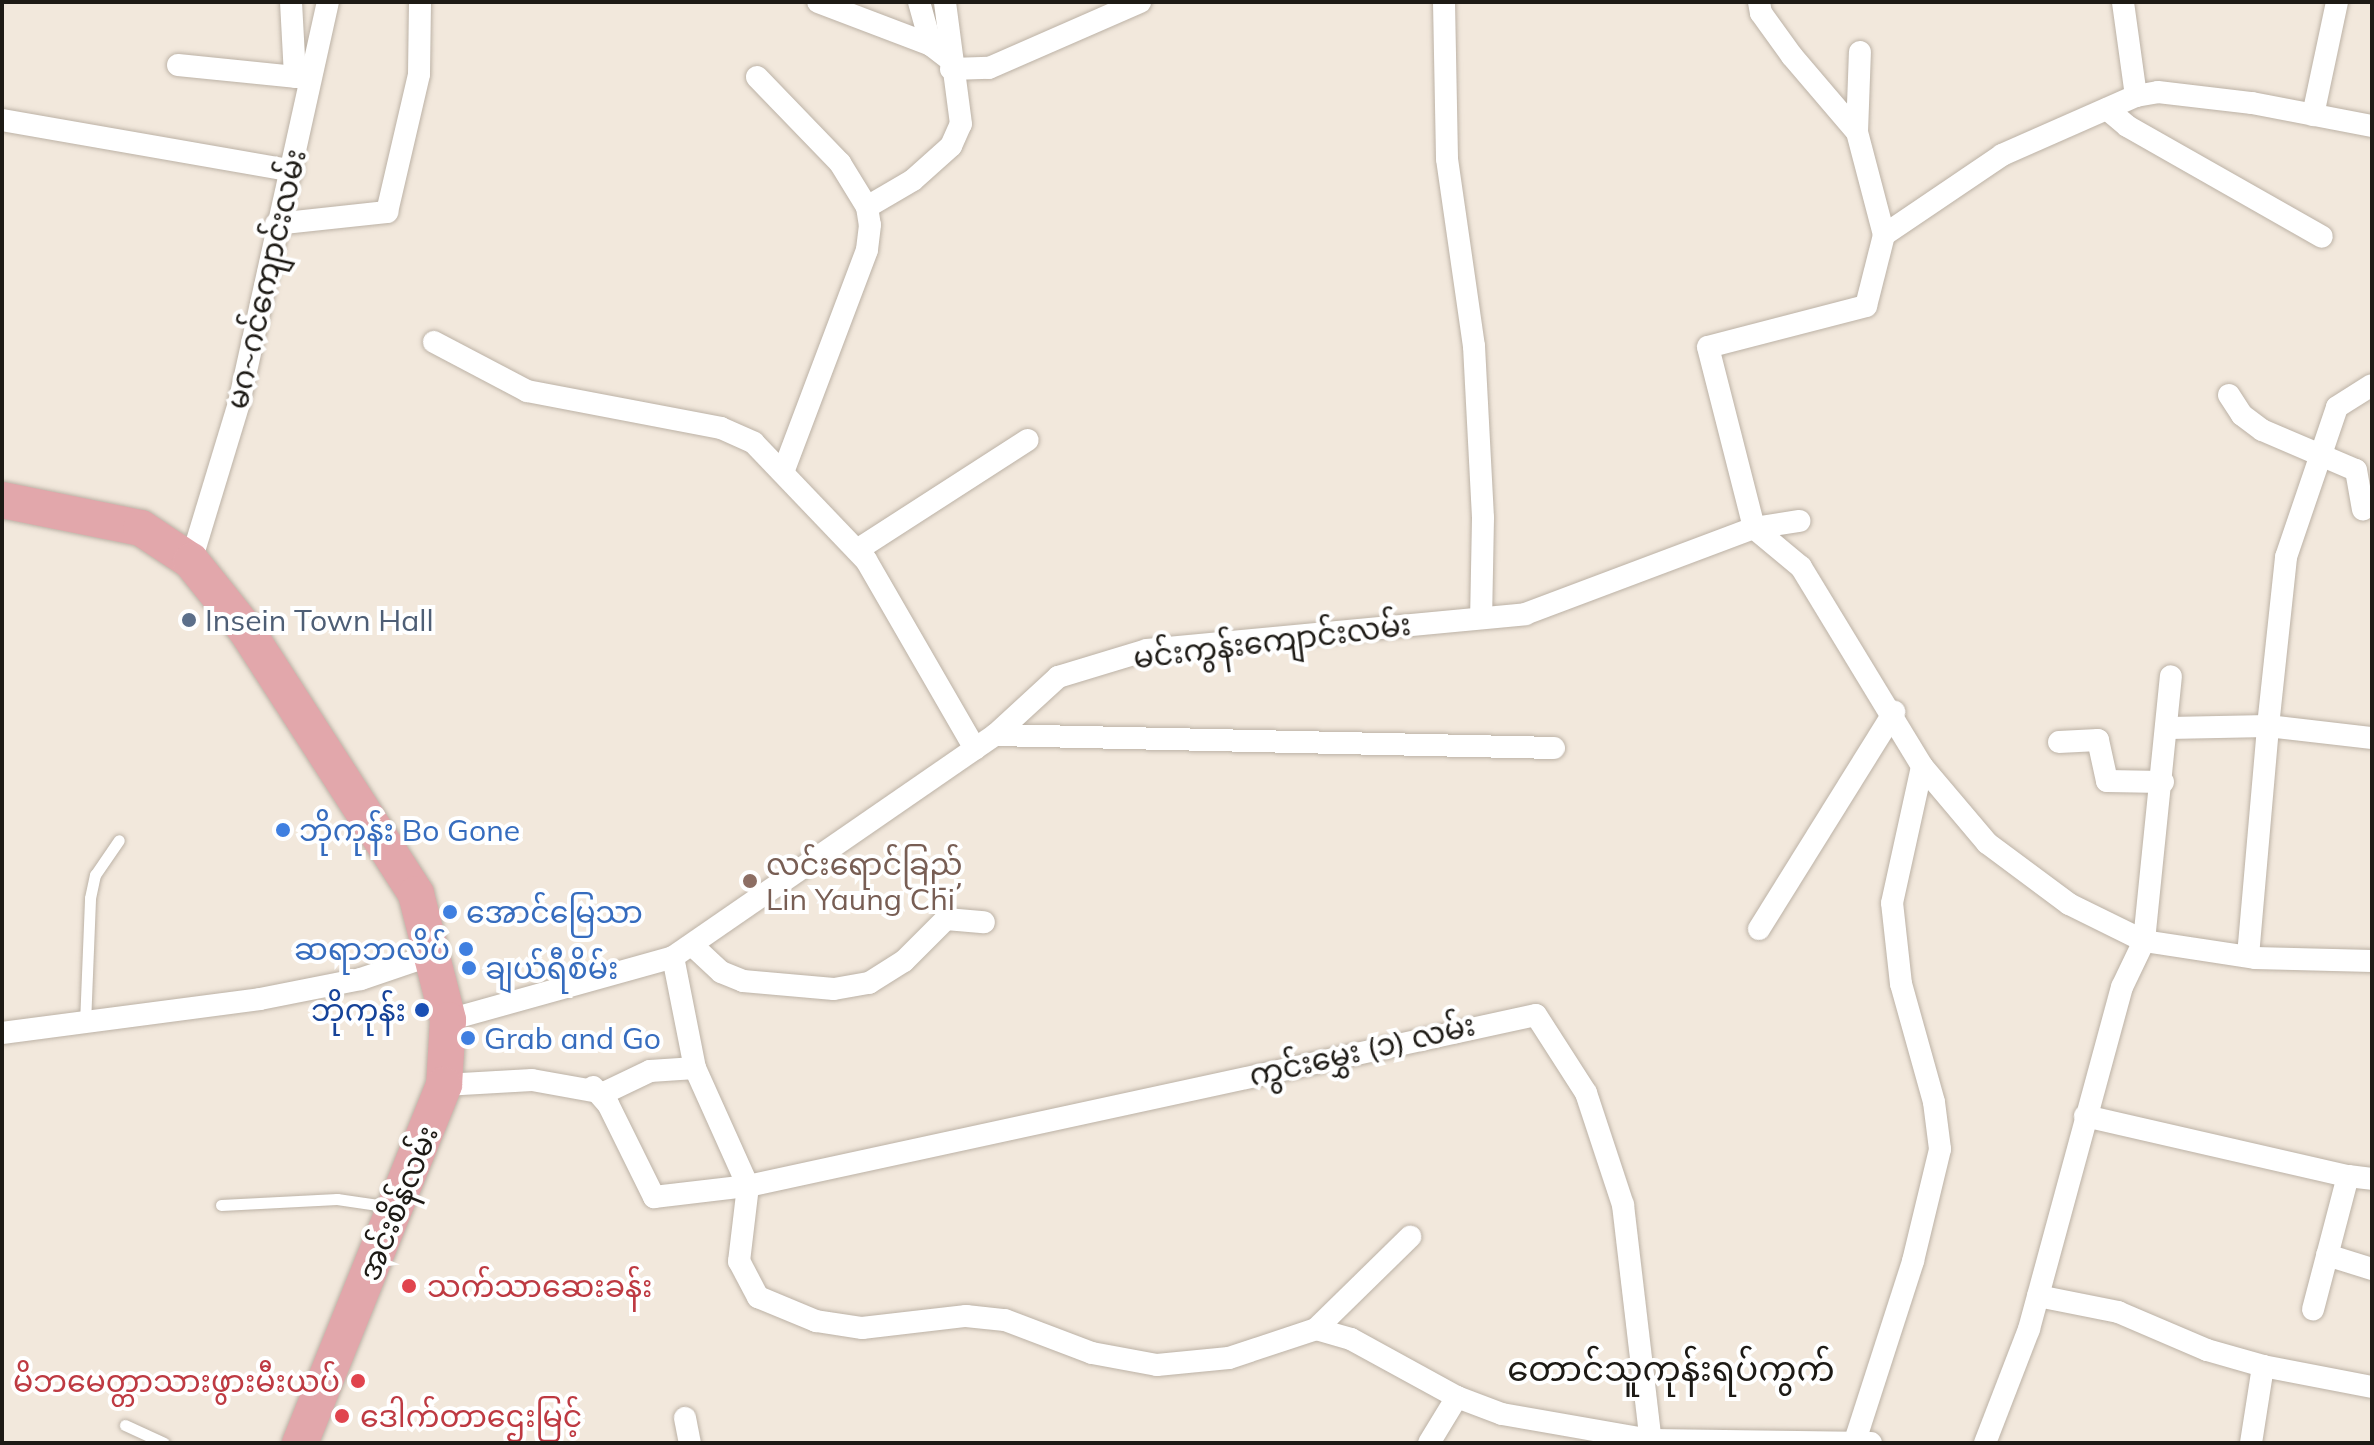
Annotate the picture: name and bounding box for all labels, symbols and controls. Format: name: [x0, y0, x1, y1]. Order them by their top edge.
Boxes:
street label: မဂ~ဂင်ကျောင်းလမ်း: [219, 145, 313, 413]
place label: Insein Town Hall: [205, 602, 434, 638]
street label: မင်းကွန်းကျောင်းလမ်း: [1131, 606, 1413, 676]
marker: Insein Town Hall: [180, 611, 198, 629]
place label: ဘိုကုန်း Bo Gone: [299, 812, 520, 848]
marker: ဘိုကုန်း Bo Gone: [274, 821, 292, 839]
place label: လင်းရောင်ခြည် Lin Yaung Chi: [766, 846, 962, 916]
marker: လင်းရောင်ခြည် Lin Yaung Chi: [741, 872, 759, 890]
place label: အောင်မြေသာ: [466, 894, 643, 930]
marker: အောင်မြေသာ: [441, 903, 459, 921]
place label: ဆရာဘလိပ်: [294, 931, 450, 967]
marker: ဆရာဘလိပ်: [457, 940, 475, 958]
place label: ချယ်ရီစိမ်း: [485, 950, 618, 986]
marker: ချယ်ရီစိမ်း: [460, 959, 478, 977]
place label: ဘိုကုန်း: [311, 992, 406, 1028]
marker: ဘိုကုန်း: [413, 1001, 431, 1019]
street label: ကွင်းမွှေး (၁) လမ်း: [1246, 1007, 1478, 1093]
place label: Grab and Go: [484, 1020, 661, 1056]
marker: Grab and Go: [459, 1029, 477, 1047]
street label: အင်းစိန်လမ်း: [351, 1120, 445, 1286]
place label: သက်သာဆေးခန်း: [427, 1268, 652, 1304]
marker: သက်သာဆေးခန်း: [398, 1275, 420, 1297]
district label: တောင်သူကုန်းရပ်ကွက်: [1507, 1349, 1835, 1389]
place label: မိဘမေတ္တာသားဖွားမီးယပ်: [13, 1363, 340, 1399]
marker: မိဘမေတ္တာသားဖွားမီးယပ်: [347, 1370, 369, 1392]
place label: ဒေါက်တာဌေးမြင့်: [360, 1398, 582, 1434]
marker: ဒေါက်တာဌေးမြင့်: [331, 1405, 353, 1427]

